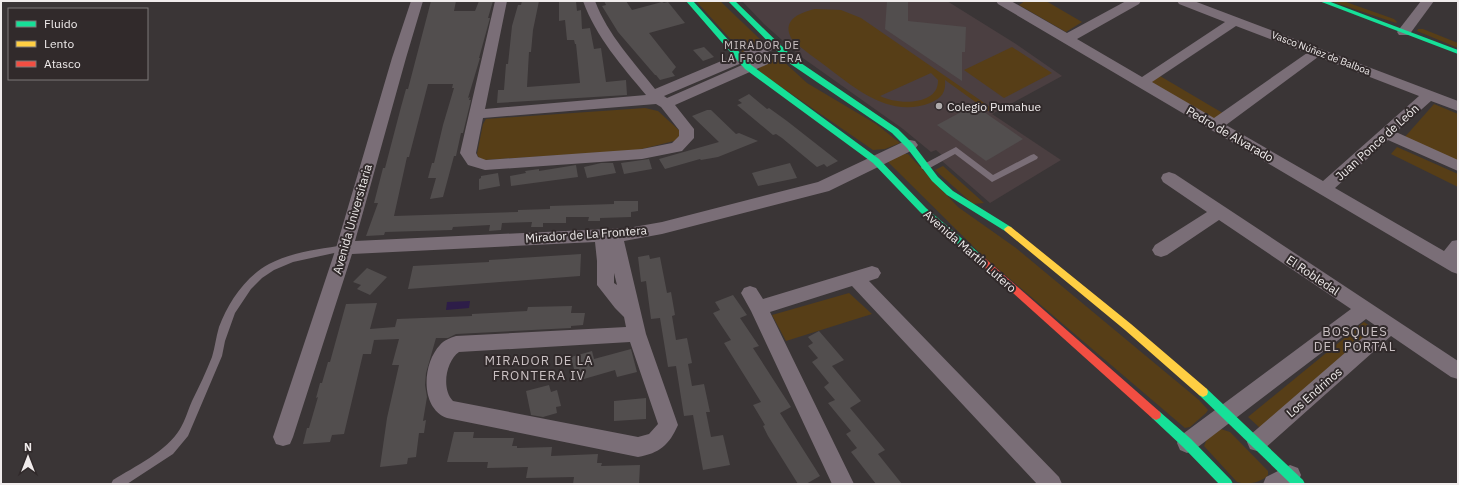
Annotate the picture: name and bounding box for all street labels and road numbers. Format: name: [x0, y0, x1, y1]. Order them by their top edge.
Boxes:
street label: Vasco Núñez de Balboa: [1270, 28, 1373, 78]
street label: Juan Ponce de León: [1332, 101, 1422, 183]
street label: Pedro de Alvarado: [1184, 103, 1277, 165]
street label: Avenida Universitaria: [329, 162, 375, 276]
street label: Avenida Martín Lutero: [921, 207, 1020, 296]
street label: Mirador de La Frontera: [525, 222, 648, 246]
street label: El Robledal: [1284, 252, 1342, 298]
street label: Los Endrinos: [1283, 364, 1345, 420]

